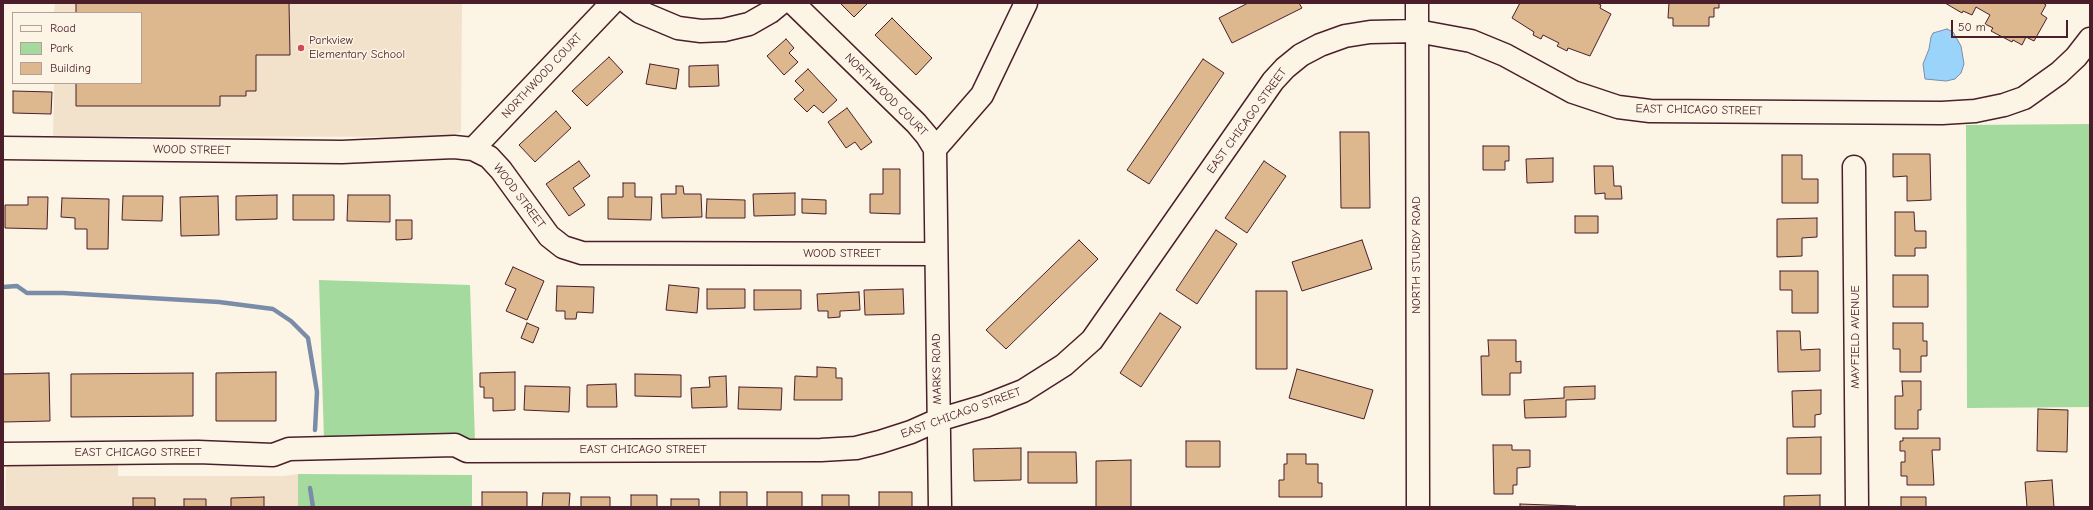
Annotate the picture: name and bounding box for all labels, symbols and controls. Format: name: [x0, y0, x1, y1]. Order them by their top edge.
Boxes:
legend: [12, 12, 142, 84]
scale bar: [1953, 12, 2070, 38]
text: 50 m: [1958, 20, 1986, 34]
text: Road: [50, 21, 76, 35]
street label: NORTHWOOD COURT: [499, 30, 585, 122]
place label: Parkview Elementary School: [309, 34, 405, 62]
text: Park: [50, 41, 73, 55]
marker: Parkview Elementary School: [296, 43, 306, 53]
street label: NORTHWOOD COURT: [842, 51, 930, 139]
text: Building: [50, 61, 91, 75]
street label: EAST CHICAGO STREET: [1204, 65, 1290, 177]
street label: EAST CHICAGO STREET: [1635, 102, 1763, 118]
street label: WOOD STREET: [153, 142, 231, 158]
street label: WOOD STREET: [490, 161, 548, 231]
street label: NORTH STURDY ROAD: [1410, 196, 1424, 314]
street label: WOOD STREET: [803, 247, 881, 261]
street label: MAYFIELD AVENUE: [1849, 285, 1863, 389]
street label: MARKS ROAD: [929, 333, 945, 405]
street label: EAST CHICAGO STREET: [899, 385, 1023, 441]
street label: EAST CHICAGO STREET: [580, 443, 706, 457]
street label: EAST CHICAGO STREET: [75, 446, 201, 460]

